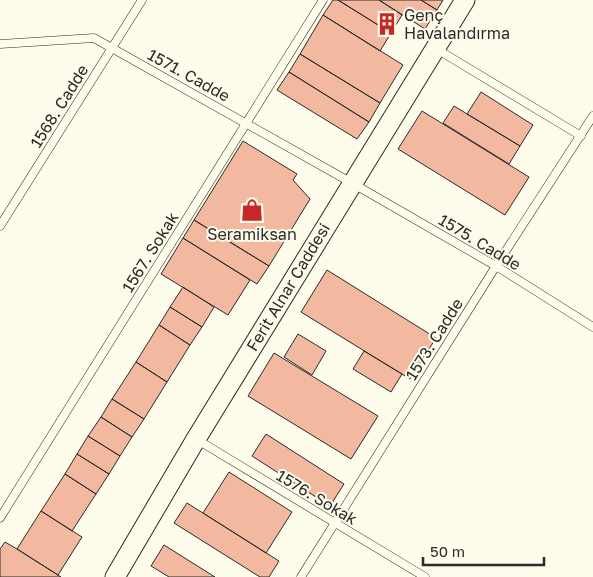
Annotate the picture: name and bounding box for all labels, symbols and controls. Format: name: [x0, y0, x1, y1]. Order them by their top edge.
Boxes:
place label: Genç Havalandırma: [404, 5, 510, 43]
building icon: Genç Havalandırma: [374, 11, 400, 37]
street label: 1571. Cadde: [144, 44, 234, 106]
street label: 1568. Cadde: [26, 61, 92, 151]
shop icon: Seramiksan: [239, 197, 265, 223]
street label: 1567. Sokak: [117, 208, 183, 296]
street label: 1575. Cadde: [435, 210, 525, 274]
street label: Ferit Alnar Caddesi: [242, 219, 334, 355]
place label: Seramiksan: [207, 224, 297, 244]
street label: 1573. Cadde: [401, 294, 467, 384]
street label: 1576. Sokak: [273, 465, 361, 529]
scale bar: [423, 534, 544, 566]
text: 50 m: [430, 542, 465, 560]

